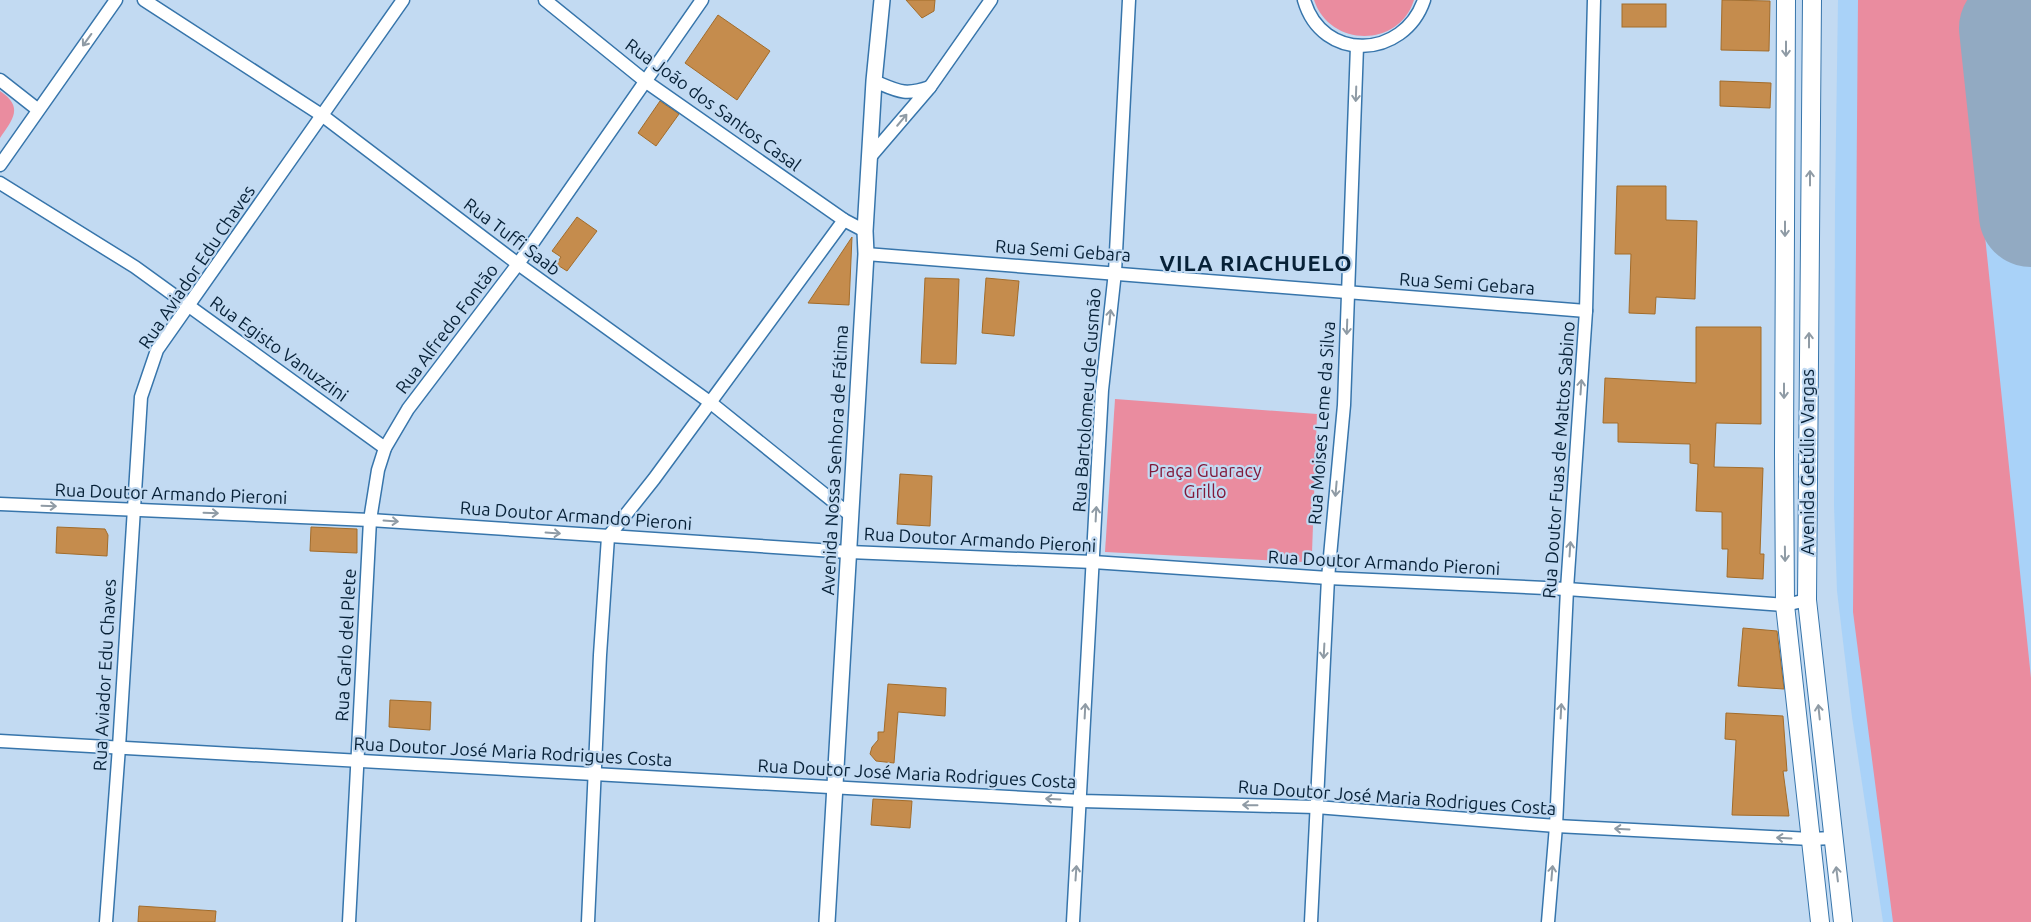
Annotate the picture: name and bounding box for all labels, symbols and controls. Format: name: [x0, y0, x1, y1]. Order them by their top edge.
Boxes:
one-way arrow: [82, 32, 92, 46]
street label: Rua João dos Santos Casal: [622, 34, 805, 175]
one-way arrow: [1781, 40, 1791, 56]
one-way arrow: [1351, 86, 1360, 102]
one-way arrow: [896, 114, 907, 127]
one-way arrow: [1805, 170, 1815, 186]
street label: Rua Aviador Edu Chaves: [134, 181, 258, 352]
street label: Rua Tuffi Saab: [461, 194, 565, 279]
one-way arrow: [1780, 220, 1790, 236]
street label: Rua Semi Gebara: [995, 235, 1132, 265]
district label: VILA RIACHUELO: [1160, 250, 1352, 275]
street label: Rua Alfredo Fontão: [391, 260, 501, 397]
street label: Rua Semi Gebara: [1399, 268, 1536, 298]
street label: Rua Bartolomeu de Gusmão: [1068, 287, 1104, 513]
street label: Rua Egisto Vanuzzini: [207, 291, 352, 405]
one-way arrow: [1105, 309, 1115, 325]
one-way arrow: [1342, 318, 1352, 335]
street label: Rua Moises Leme da Silva: [1304, 320, 1338, 525]
street label: Rua Doutor Fuas de Mattos Sabino: [1538, 321, 1578, 599]
street label: Avenida Nossa Senhora de Fátima: [817, 324, 851, 596]
one-way arrow: [1804, 333, 1814, 349]
street label: Avenida Getúlio Vargas: [1797, 369, 1817, 555]
one-way arrow: [1577, 379, 1586, 395]
one-way arrow: [1779, 382, 1789, 399]
park label: Praça Guaracy Grillo: [1148, 460, 1262, 501]
street label: Rua Doutor Armando Pieroni: [54, 479, 288, 507]
one-way arrow: [1332, 481, 1341, 497]
street label: Rua Doutor Armando Pieroni: [459, 497, 693, 533]
one-way arrow: [40, 502, 56, 511]
one-way arrow: [1091, 506, 1100, 522]
one-way arrow: [202, 508, 219, 518]
one-way arrow: [383, 517, 399, 526]
street label: Rua Doutor Armando Pieroni: [863, 523, 1097, 555]
one-way arrow: [545, 528, 561, 537]
one-way arrow: [1565, 541, 1574, 557]
one-way arrow: [1780, 545, 1790, 561]
street label: Rua Doutor Armando Pieroni: [1267, 546, 1501, 578]
street label: Rua Carlo del Plete: [331, 568, 359, 722]
street label: Rua Aviador Edu Chaves: [89, 578, 119, 772]
one-way arrow: [1320, 643, 1329, 659]
one-way arrow: [1081, 703, 1090, 719]
one-way arrow: [1557, 704, 1566, 720]
one-way arrow: [1814, 704, 1824, 720]
street label: Rua Doutor José Maria Rodrigues Costa: [353, 733, 673, 769]
street label: Rua Doutor José Maria Rodrigues Costa: [757, 755, 1077, 791]
street label: Rua Doutor José Maria Rodrigues Costa: [1237, 776, 1557, 818]
one-way arrow: [1045, 795, 1061, 804]
one-way arrow: [1243, 800, 1259, 810]
one-way arrow: [1614, 825, 1630, 834]
one-way arrow: [1776, 833, 1792, 842]
one-way arrow: [1071, 866, 1081, 882]
one-way arrow: [1547, 866, 1557, 882]
one-way arrow: [1832, 866, 1842, 882]

